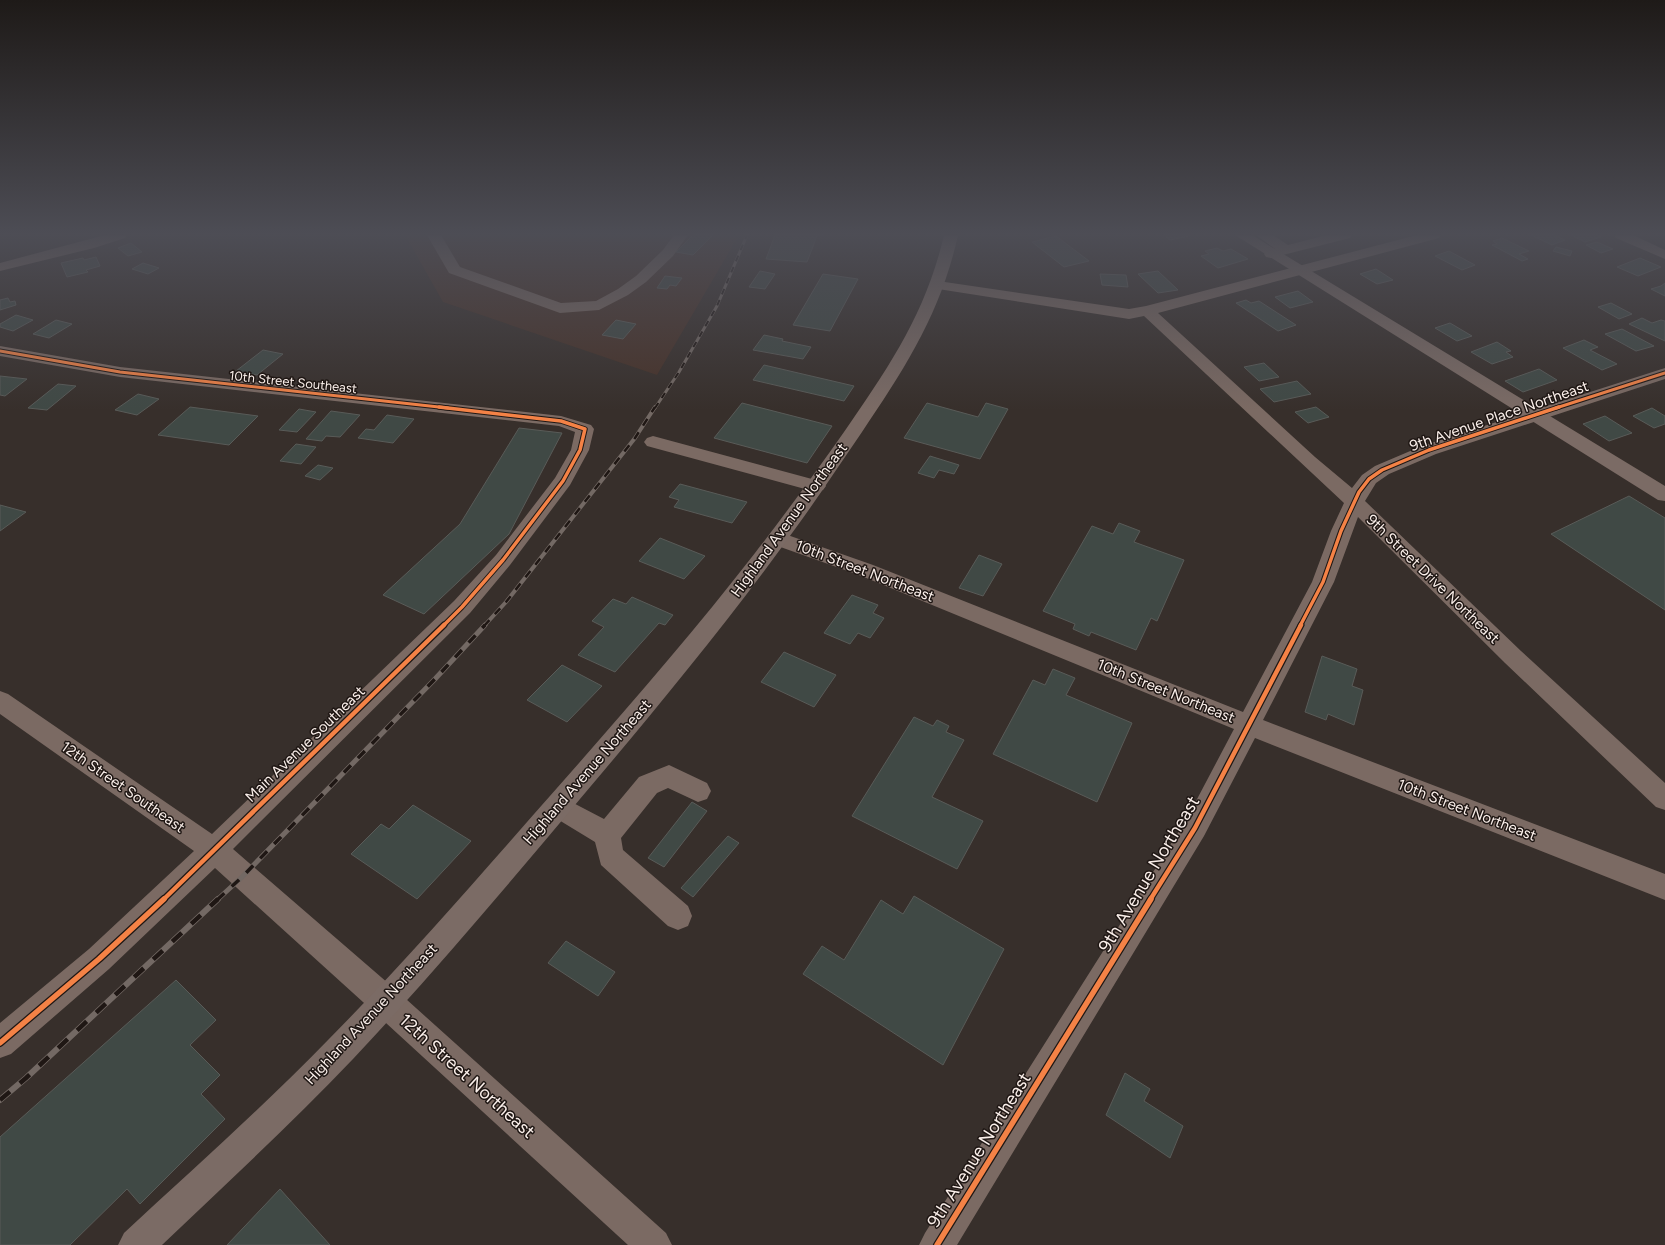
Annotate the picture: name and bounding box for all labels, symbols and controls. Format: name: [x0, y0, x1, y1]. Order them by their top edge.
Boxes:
street label: 10th Street Southeast: [228, 368, 358, 396]
street label: 9th Avenue Place Northeast: [1407, 377, 1591, 455]
street label: Highland Avenue Northeast: [727, 439, 851, 601]
street label: 9th Street Drive Northeast: [1363, 511, 1504, 648]
street label: 10th Street Northeast: [793, 536, 937, 606]
street label: 10th Street Northeast: [1094, 655, 1238, 727]
street label: Main Avenue Southeast: [242, 682, 369, 806]
street label: Highland Avenue Northeast: [519, 696, 655, 848]
street label: 12th Street Southeast: [58, 738, 189, 837]
street label: 10th Street Northeast: [1395, 775, 1539, 845]
street label: 9th Avenue Northeast: [1094, 792, 1204, 956]
street label: Highland Avenue Northeast: [301, 940, 441, 1088]
street label: 12th Street Northeast: [395, 1009, 540, 1143]
street label: 9th Avenue Northeast: [922, 1068, 1036, 1231]

